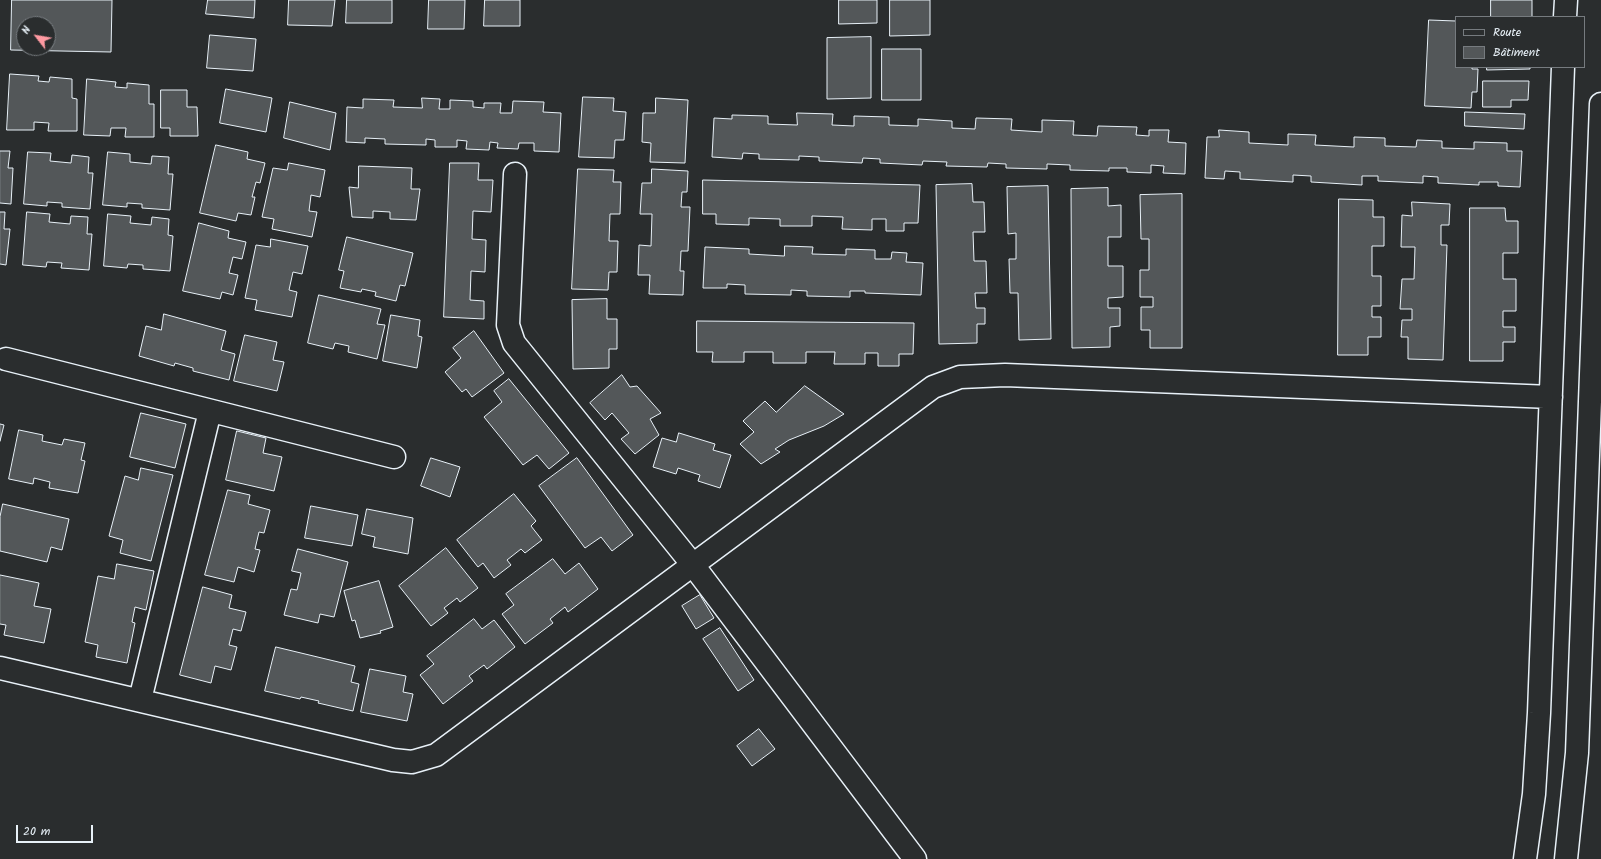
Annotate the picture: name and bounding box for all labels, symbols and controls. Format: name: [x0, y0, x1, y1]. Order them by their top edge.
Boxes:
north arrow: [16, 16, 56, 56]
legend: [1455, 16, 1585, 68]
text: N: [17, 23, 36, 38]
text: Route: [1493, 23, 1521, 42]
text: Bâtiment: [1493, 43, 1540, 62]
scale bar: [18, 817, 95, 843]
text: 20 m: [23, 822, 50, 841]

